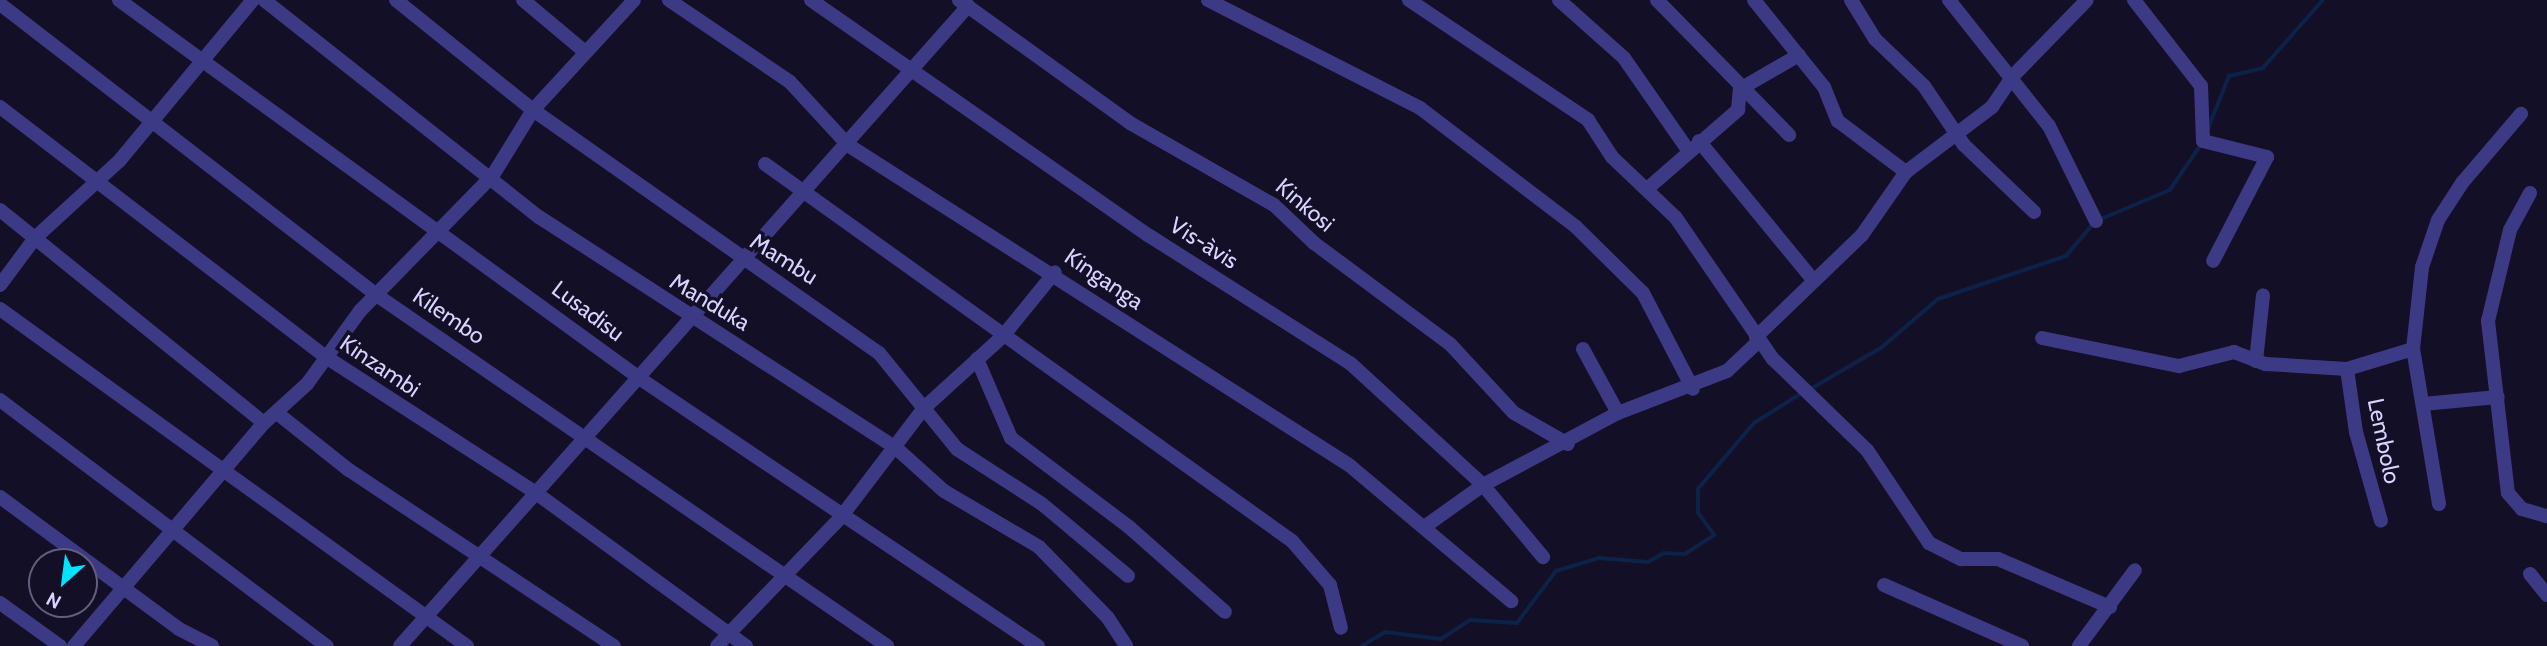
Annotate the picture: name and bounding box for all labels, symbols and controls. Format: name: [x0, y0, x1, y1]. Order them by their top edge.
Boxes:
street label: Kinkosi: [1270, 173, 1340, 237]
street label: Vis-àvis: [1165, 211, 1243, 275]
street label: Mambu: [745, 228, 823, 290]
street label: Kinganga: [1059, 243, 1149, 315]
street label: Manduka: [665, 267, 755, 337]
street label: Lusadisu: [546, 275, 630, 347]
street label: Kilembo: [408, 282, 490, 350]
street label: Kinzambi: [335, 329, 425, 403]
street label: Lembolo: [2361, 396, 2407, 486]
north arrow: [28, 548, 98, 618]
text: N: [43, 587, 65, 614]

